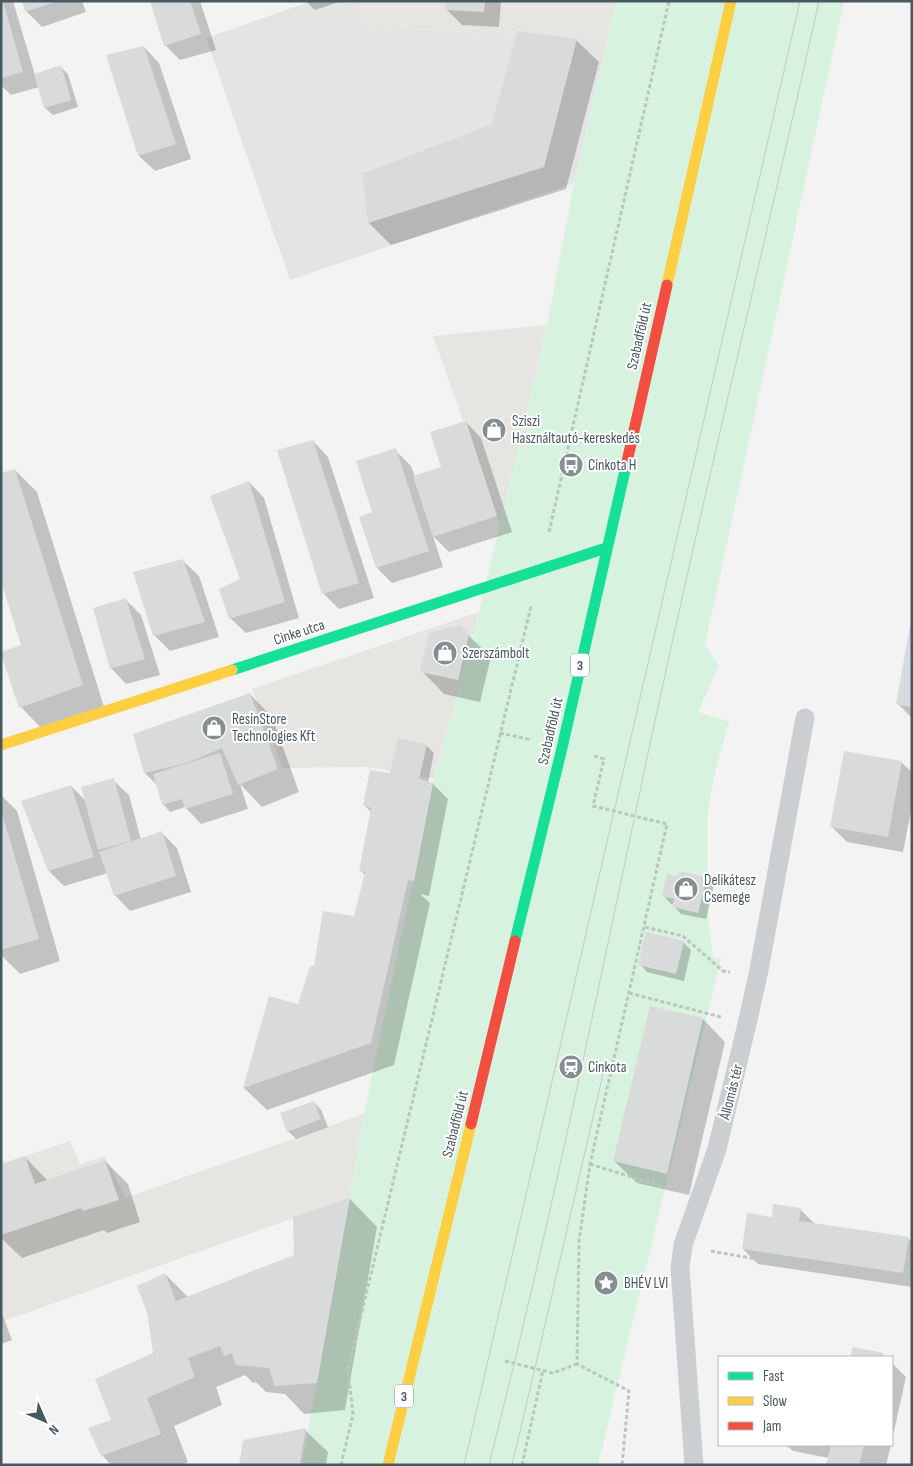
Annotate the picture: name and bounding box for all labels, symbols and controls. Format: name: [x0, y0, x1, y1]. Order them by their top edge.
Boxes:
street label: Szabadföld út: [623, 300, 657, 372]
place label: Sziszi Használtautó-kereskedés: [512, 412, 640, 448]
shop icon: Sziszi Használtautó-kereskedés: [481, 417, 507, 443]
bus stop icon: Cinkota H: [558, 452, 584, 478]
place label: Cinkota H: [588, 456, 636, 475]
street label: Cinke utca: [271, 615, 327, 650]
shop icon: Szerszámbolt: [432, 640, 458, 666]
place label: Szerszámbolt: [462, 644, 530, 663]
road number: 3: [571, 654, 589, 676]
street label: Szabadföld út: [534, 695, 568, 767]
place label: ResinStore Technologies Kft: [232, 710, 316, 746]
shop icon: ResinStore Technologies Kft: [201, 715, 227, 741]
place label: Delikátesz Csemege: [704, 871, 756, 907]
shop icon: Delikátesz Csemege: [673, 876, 699, 902]
station icon: Cinkota: [558, 1054, 584, 1080]
place label: Cinkota: [588, 1058, 627, 1077]
street label: Állomás tér: [715, 1062, 748, 1123]
street label: Szabadföld út: [438, 1088, 473, 1160]
place icon: BHÉV LVI: [593, 1270, 619, 1296]
place label: BHÉV LVI: [624, 1274, 668, 1293]
legend: [718, 1356, 893, 1446]
text: Fast: [763, 1367, 785, 1386]
road number: 3: [395, 1384, 413, 1408]
text: Slow: [763, 1392, 787, 1411]
north arrow: [20, 1396, 70, 1446]
text: Jam: [762, 1417, 781, 1436]
text: N: [45, 1421, 62, 1438]

